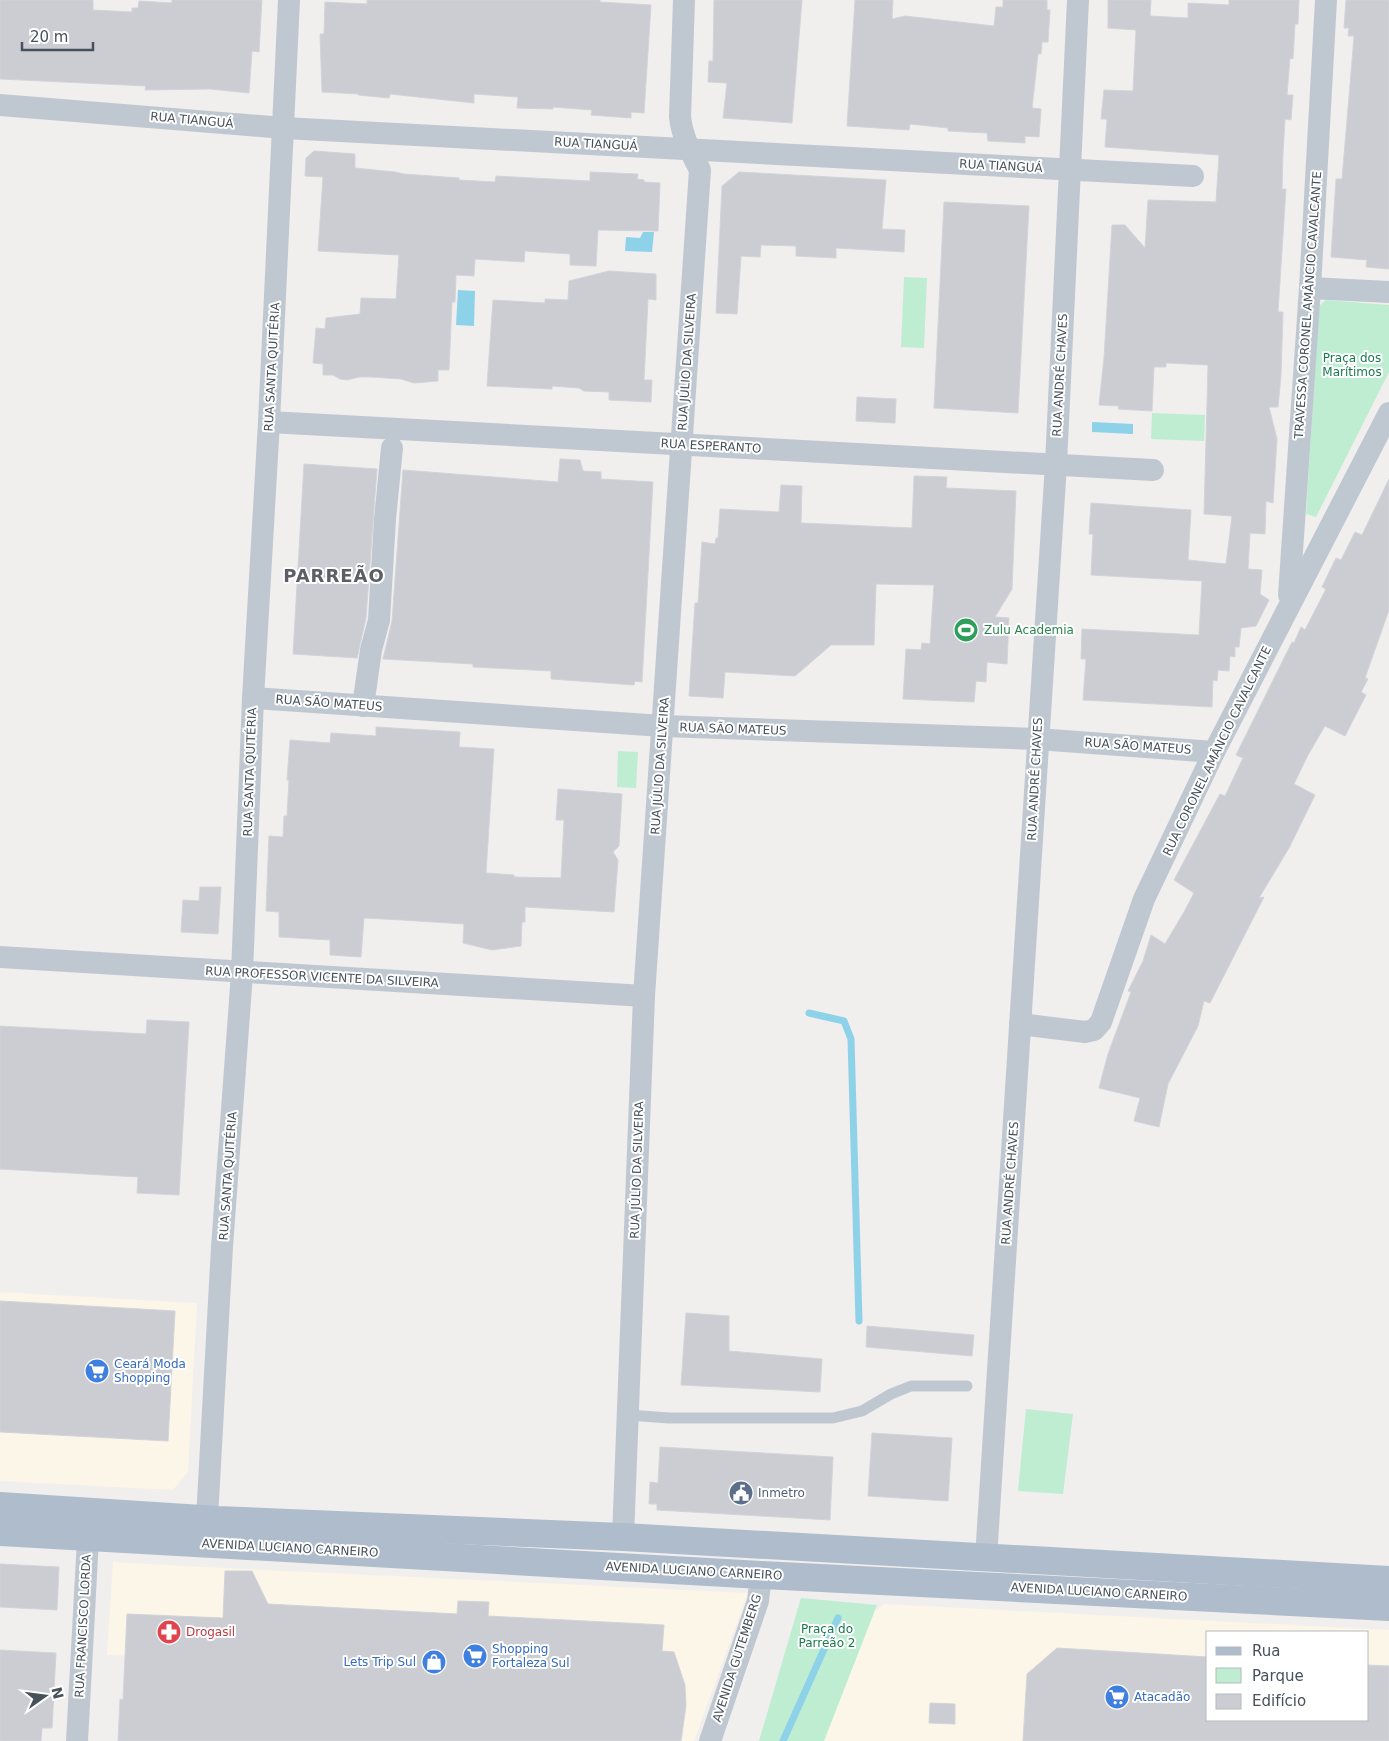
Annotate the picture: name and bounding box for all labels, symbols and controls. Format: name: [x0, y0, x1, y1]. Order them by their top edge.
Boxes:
scale bar: [22, 20, 94, 52]
text: 20 m: [30, 28, 68, 46]
street label: RUA TIANGUÁ: [150, 108, 235, 131]
street label: RUA TIANGUÁ: [554, 134, 639, 153]
street label: RUA TIANGUÁ: [959, 156, 1044, 175]
street label: TRAVESSA CORONEL AMÂNCIO CAVALCANTE: [1291, 171, 1324, 440]
street label: RUA JÚLIO DA SILVEIRA: [674, 292, 699, 431]
street label: RUA SANTA QUITÉRIA: [261, 301, 282, 432]
street label: RUA ANDRÉ CHAVES: [1049, 313, 1070, 437]
park label: Praça dos Marítimos: [1322, 351, 1382, 379]
street label: RUA ESPERANTO: [660, 436, 762, 456]
district label: PARREÃO: [283, 564, 385, 586]
sports icon: Zulu Academia: [953, 617, 979, 643]
place label: Zulu Academia: [984, 623, 1074, 637]
street label: RUA CORONEL AMÂNCIO CAVALCANTE: [1159, 644, 1274, 858]
street label: RUA SÃO MATEUS: [275, 691, 383, 714]
street label: RUA JÚLIO DA SILVEIRA: [647, 696, 672, 835]
street label: RUA SANTA QUITÉRIA: [240, 706, 259, 837]
street label: RUA ANDRÉ CHAVES: [1024, 717, 1045, 841]
street label: RUA SÃO MATEUS: [679, 719, 787, 738]
street label: RUA SÃO MATEUS: [1084, 734, 1192, 757]
street label: RUA PROFESSOR VICENTE DA SILVEIRA: [205, 964, 440, 990]
street label: RUA JÚLIO DA SILVEIRA: [627, 1100, 646, 1239]
street label: RUA SANTA QUITÉRIA: [216, 1110, 240, 1241]
street label: RUA ANDRÉ CHAVES: [998, 1121, 1021, 1245]
place label: Ceará Moda Shopping: [114, 1357, 186, 1385]
supermarket icon: Ceará Moda Shopping: [84, 1358, 110, 1384]
public building icon: Inmetro: [728, 1480, 754, 1506]
place label: Inmetro: [758, 1486, 805, 1500]
street label: AVENIDA LUCIANO CARNEIRO: [201, 1536, 379, 1560]
street label: RUA FRANCISCO LORDA: [72, 1553, 94, 1698]
street label: AVENIDA LUCIANO CARNEIRO: [605, 1559, 783, 1583]
street label: AVENIDA LUCIANO CARNEIRO: [1010, 1580, 1188, 1604]
street label: AVENIDA GUTEMBERG: [710, 1592, 764, 1724]
pharmacy icon: Drogasil: [156, 1619, 182, 1645]
park label: Praça do Parreão 2: [799, 1622, 855, 1650]
place label: Drogasil: [186, 1625, 235, 1639]
legend: [1206, 1631, 1369, 1721]
place label: Shopping Fortaleza Sul: [492, 1642, 570, 1670]
text: Rua: [1252, 1642, 1280, 1660]
supermarket icon: Shopping Fortaleza Sul: [462, 1643, 488, 1669]
shop icon: Lets Trip Sul: [421, 1649, 447, 1675]
place label: Lets Trip Sul: [344, 1655, 416, 1669]
text: Parque: [1252, 1667, 1304, 1685]
north arrow: [20, 1671, 70, 1721]
supermarket icon: Atacadão: [1104, 1684, 1130, 1710]
text: N: [48, 1685, 67, 1700]
place label: Atacadão: [1134, 1690, 1190, 1704]
text: Edifício: [1252, 1692, 1306, 1710]

